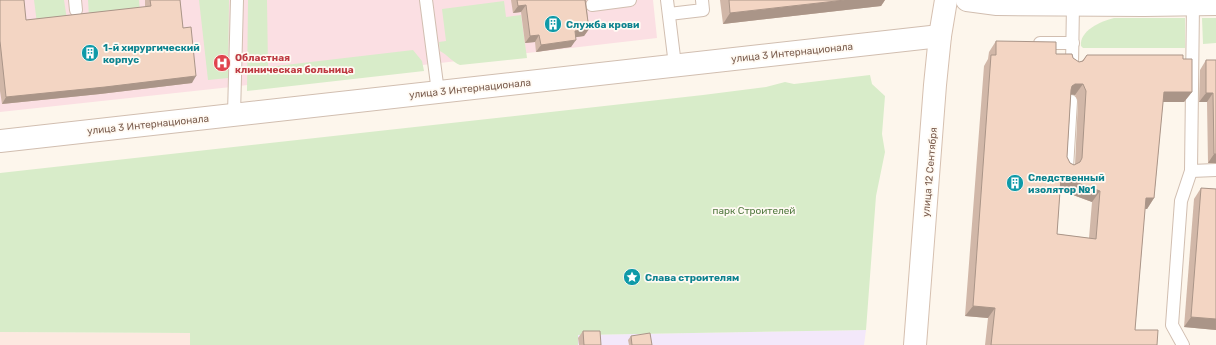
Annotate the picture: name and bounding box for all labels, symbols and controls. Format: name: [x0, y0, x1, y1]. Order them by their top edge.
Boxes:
building icon: Служба крови: [543, 14, 563, 34]
place label: Служба крови: [566, 19, 639, 31]
street label: улица 3 Интернационала: [731, 41, 854, 65]
place label: 1-й хирургический корпус: [103, 42, 200, 66]
building icon: 1-й хирургический корпус: [80, 43, 100, 63]
place label: Областная клиническая больница: [235, 52, 354, 76]
hospital icon: Областная клиническая больница: [212, 53, 232, 73]
street label: улица 3 Интернационала: [409, 77, 532, 101]
street label: улица 3 Интернационала: [87, 113, 210, 137]
street label: улица 12 Сентября: [920, 127, 940, 217]
place label: Следственный изолятор №1: [1028, 172, 1105, 196]
building icon: Следственный изолятор №1: [1005, 173, 1025, 193]
park label: парк Строителей: [713, 205, 795, 217]
place icon: Слава строителям: [622, 267, 642, 287]
place label: Слава строителям: [645, 272, 739, 284]

